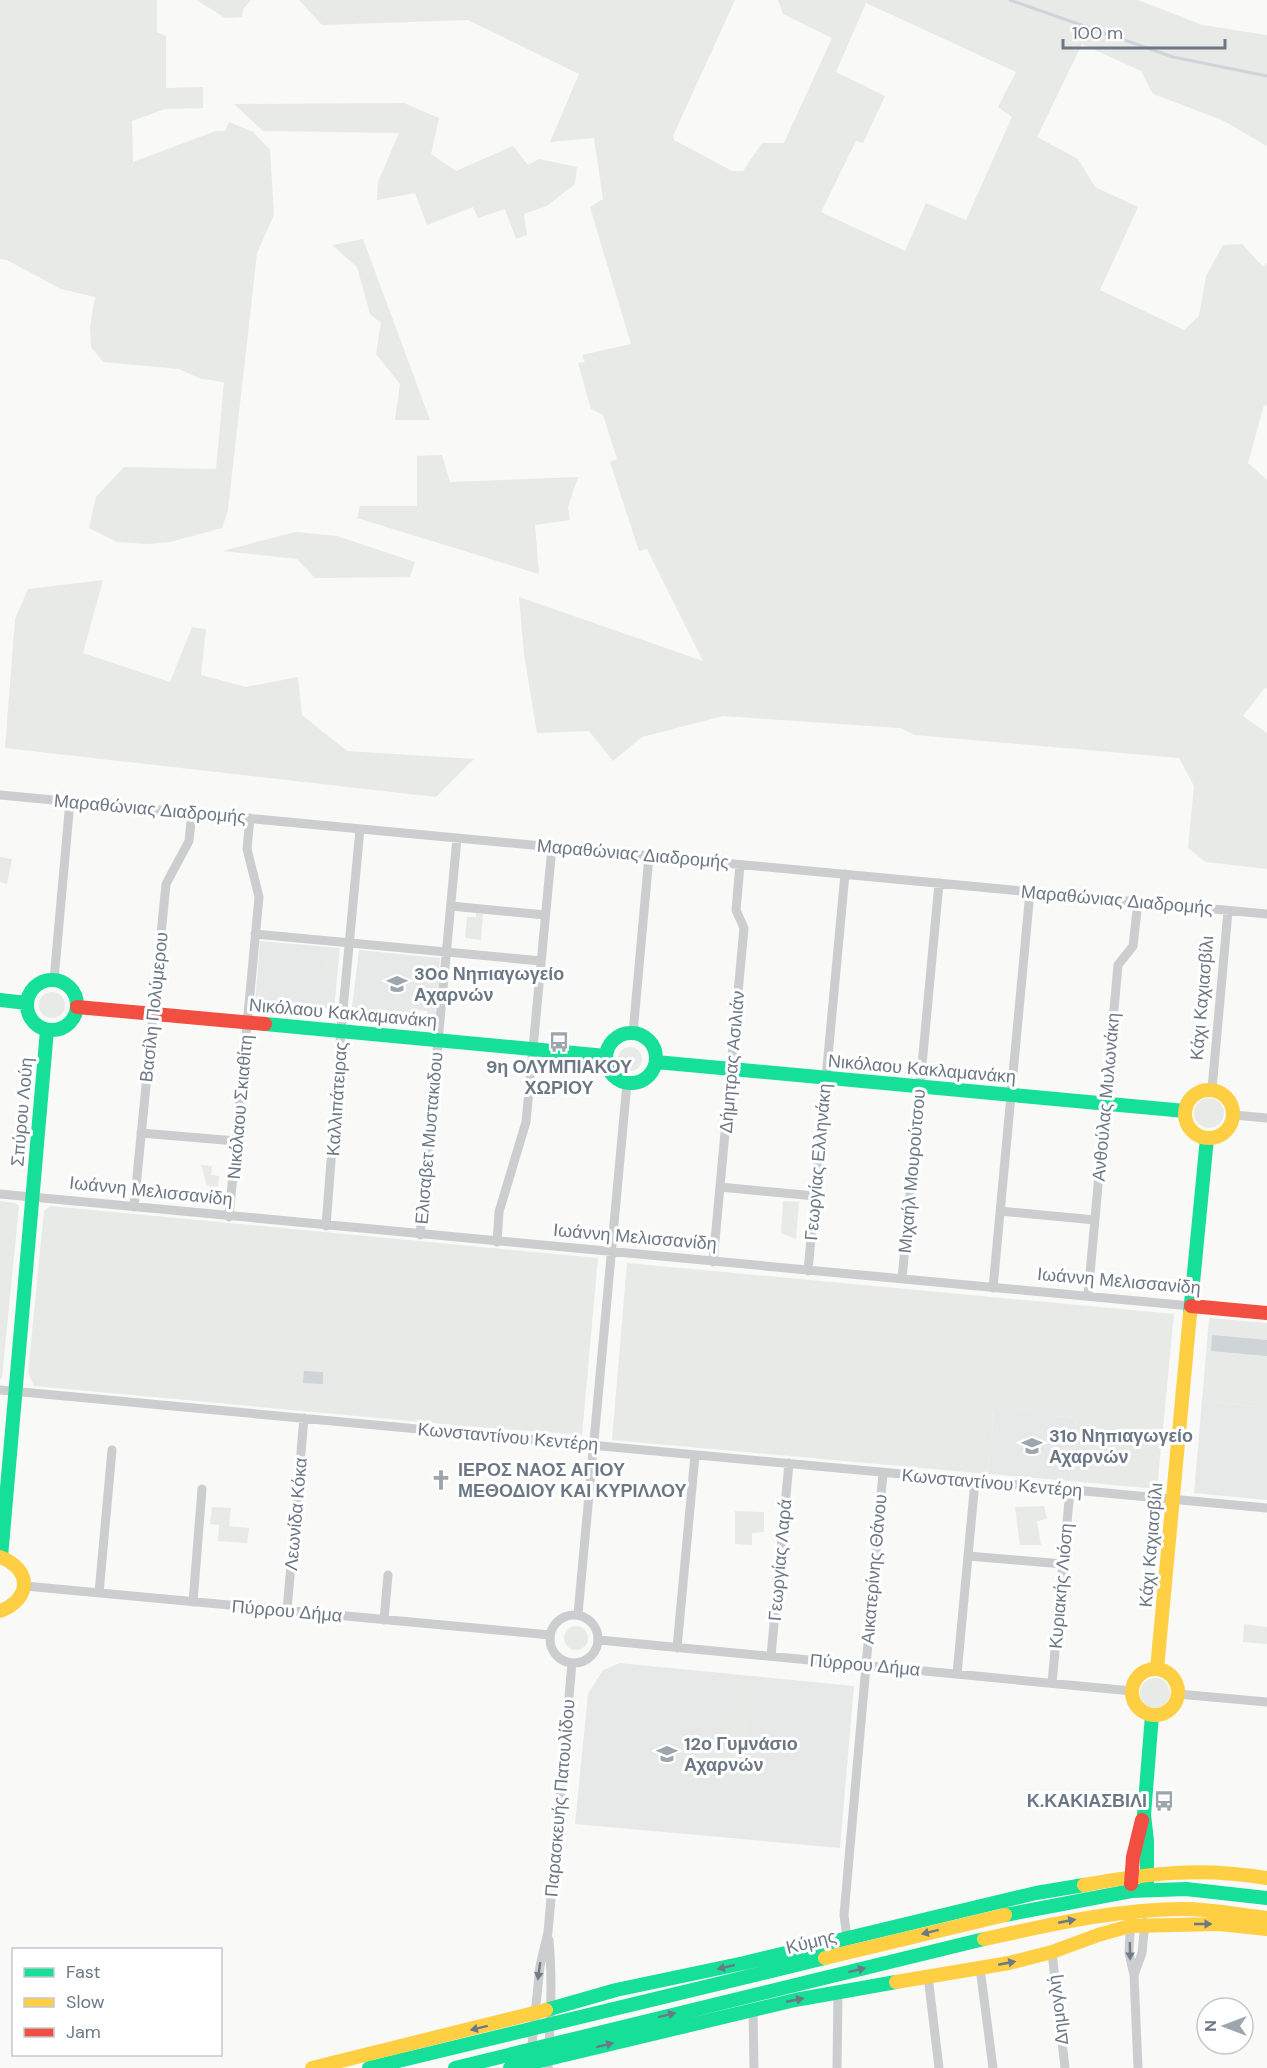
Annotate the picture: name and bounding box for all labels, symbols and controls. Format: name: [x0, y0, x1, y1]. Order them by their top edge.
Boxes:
scale bar: [1063, 12, 1225, 50]
text: 100 m: [1072, 21, 1123, 45]
street label: Μαραθώνιας Διαδρομής: [53, 789, 247, 829]
street label: Μαραθώνιας Διαδρομής: [536, 834, 730, 874]
street label: Μαραθώνιας Διαδρομής: [1020, 880, 1214, 920]
street label: Βασίλη Πολύμερου: [134, 931, 174, 1083]
street label: Κάχι Καχιασβίλι: [1185, 935, 1219, 1061]
place label: 30ο Νηπιαγωγείο Αχαρνών: [414, 962, 564, 1007]
school or university icon: 30ο Νηπιαγωγείο Αχαρνών: [385, 972, 409, 996]
street label: Δήμητρας Ασιλιάν: [714, 990, 750, 1134]
street label: Νικόλαου Κακλαμανάκη: [248, 993, 438, 1033]
street label: Ανθούλας Μυλωνάκη: [1087, 1012, 1125, 1182]
bus stop icon: 9η ΟΛΥΜΠΙΑΚΟΥ ΧΩΡΙΟΥ: [547, 1030, 571, 1054]
street label: Νικόλαου Σκιαθίτη: [222, 1034, 258, 1180]
street label: Καλλιπάτειρας: [321, 1041, 353, 1157]
street label: Νικόλαου Κακλαμανάκη: [827, 1049, 1017, 1089]
street label: Ελισαβετ Μυστακιδου: [410, 1051, 448, 1225]
place label: 9η ΟΛΥΜΠΙΑΚΟΥ ΧΩΡΙΟΥ: [486, 1055, 632, 1100]
street label: Σπύρου Λούη: [5, 1056, 39, 1168]
street label: Γεωργίας Ελληνάκη: [799, 1082, 837, 1242]
street label: Μιχαήλ Μουρούτσου: [893, 1088, 931, 1254]
street label: Ιωάννη Μελισσανίδη: [68, 1170, 234, 1212]
street label: Ιωάννη Μελισσανίδη: [552, 1218, 718, 1256]
street label: Ιωάννη Μελισσανίδη: [1036, 1262, 1202, 1300]
street label: Κωνσταντίνου Κεντέρη: [417, 1417, 599, 1457]
place label: 31ο Νηπιαγωγείο Αχαρνών: [1049, 1424, 1193, 1469]
school or university icon: 31ο Νηπιαγωγείο Αχαρνών: [1020, 1434, 1044, 1458]
street label: Λεωνίδα Κόκα: [279, 1457, 313, 1571]
place label: ΙΕΡΟΣ ΝΑΟΣ ΑΓΙΟΥ ΜΕΘΟΔΙΟΥ ΚΑΙ ΚΥΡΙΛΛΟΥ: [458, 1458, 686, 1503]
street label: Κωνσταντίνου Κεντέρη: [901, 1463, 1083, 1503]
church icon: ΙΕΡΟΣ ΝΑΟΣ ΑΓΙΟΥ ΜΕΘΟΔΙΟΥ ΚΑΙ ΚΥΡΙΛΛΟΥ: [429, 1468, 453, 1492]
street label: Κάχι Καχιασβίλι: [1134, 1482, 1168, 1608]
street label: Αικατερίνης Θάνου: [855, 1493, 893, 1645]
street label: Γεωργίας Λαρά: [763, 1498, 797, 1622]
street label: Κυριακής Λιόση: [1044, 1522, 1078, 1650]
street label: Πύρρου Δήμα: [231, 1594, 343, 1628]
street label: Πύρρου Δήμα: [809, 1648, 921, 1682]
street label: Παρασκευής Πατουλίδου: [539, 1698, 581, 1898]
place label: 12ο Γυμνάσιο Αχαρνών: [684, 1732, 798, 1777]
school or university icon: 12ο Γυμνάσιο Αχαρνών: [655, 1742, 679, 1766]
place label: Κ.ΚΑΚΙΑΣΒΙΛΙ: [1027, 1789, 1147, 1813]
bus stop icon: Κ.ΚΑΚΙΑΣΒΙΛΙ: [1152, 1789, 1176, 1813]
one-way arrow: [1058, 1916, 1077, 1925]
one-way arrow: [1194, 1919, 1213, 1929]
street label: Κύμης: [783, 1924, 839, 1960]
one-way arrow: [921, 1928, 939, 1938]
one-way arrow: [1125, 1941, 1134, 1960]
legend: [12, 1948, 222, 2056]
one-way arrow: [998, 1958, 1017, 1967]
text: Fast: [66, 1960, 101, 1984]
one-way arrow: [535, 1962, 544, 1981]
one-way arrow: [716, 1963, 735, 1972]
one-way arrow: [848, 1964, 866, 1974]
street label: Δημογλή: [1042, 1974, 1074, 2046]
text: Slow: [66, 1990, 105, 2014]
one-way arrow: [785, 1995, 804, 2004]
north arrow: [1195, 1996, 1255, 2056]
one-way arrow: [658, 2010, 676, 2020]
text: Jam: [66, 2020, 101, 2044]
text: N: [1200, 2020, 1221, 2032]
one-way arrow: [470, 2023, 488, 2033]
one-way arrow: [596, 2039, 614, 2049]

